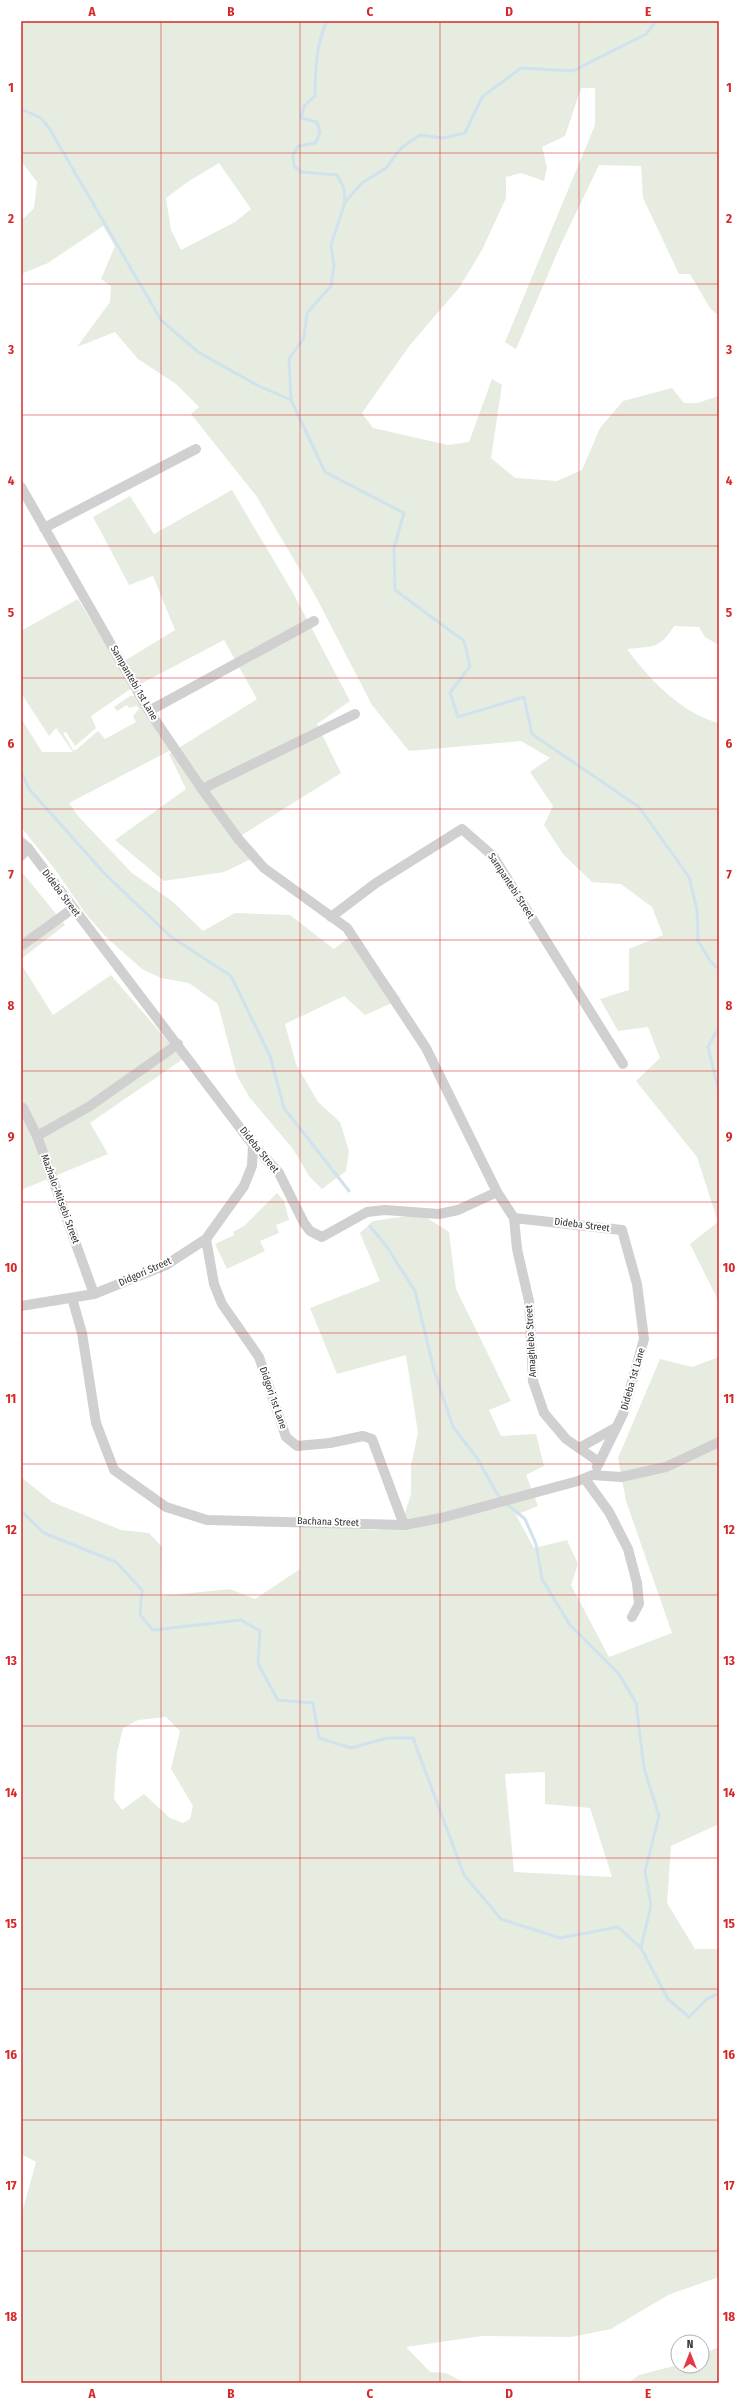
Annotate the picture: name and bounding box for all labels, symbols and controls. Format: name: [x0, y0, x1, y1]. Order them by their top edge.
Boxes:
text: A: [87, 4, 96, 19]
text: B: [227, 4, 235, 19]
text: C: [367, 4, 374, 19]
text: D: [505, 4, 513, 19]
text: E: [645, 4, 651, 19]
text: 1: [8, 80, 14, 95]
text: 1: [726, 80, 732, 95]
text: 2: [7, 211, 14, 226]
text: 2: [725, 211, 732, 226]
text: 3: [7, 342, 14, 357]
text: 3: [725, 342, 732, 357]
text: 4: [8, 473, 15, 488]
text: 4: [726, 473, 733, 488]
text: 5: [8, 605, 14, 620]
text: 5: [726, 605, 732, 620]
street label: Sampantebi 1st Lane: [108, 643, 160, 723]
text: 6: [8, 736, 15, 751]
text: 6: [726, 736, 733, 751]
street label: Sampantebi Street: [485, 851, 537, 922]
text: 7: [8, 867, 14, 882]
street label: Dideba Street: [39, 867, 83, 919]
text: 7: [726, 867, 732, 882]
text: 8: [8, 998, 15, 1013]
text: 8: [726, 998, 733, 1013]
street label: Dideba Street: [237, 1125, 282, 1176]
text: 9: [8, 1129, 15, 1144]
text: 9: [726, 1129, 733, 1144]
street label: Mazhalo-Mitsebi Street: [38, 1153, 82, 1246]
street label: Dideba Street: [554, 1216, 611, 1234]
street label: Didgori Street: [117, 1255, 174, 1289]
text: 10: [5, 1260, 17, 1275]
text: 10: [723, 1260, 735, 1275]
street label: Amaghleba Street: [523, 1304, 539, 1377]
street label: Dideba 1st Lane: [618, 1346, 648, 1412]
street label: Didgori 1st Lane: [257, 1365, 289, 1431]
text: 11: [6, 1391, 16, 1406]
text: 11: [724, 1391, 734, 1406]
street label: Bachana Street: [297, 1515, 360, 1529]
text: 12: [5, 1522, 17, 1537]
text: 12: [723, 1522, 735, 1537]
text: 13: [5, 1653, 17, 1668]
text: 13: [723, 1653, 735, 1668]
text: 14: [5, 1785, 17, 1800]
text: 14: [723, 1785, 735, 1800]
text: 15: [5, 1916, 17, 1931]
text: 15: [723, 1916, 735, 1931]
text: 16: [5, 2047, 17, 2062]
text: 16: [723, 2047, 735, 2062]
text: 17: [5, 2178, 17, 2193]
text: 17: [723, 2178, 735, 2193]
text: 18: [5, 2309, 17, 2324]
text: 18: [723, 2309, 735, 2324]
north arrow: [670, 2334, 710, 2374]
text: N: [687, 2338, 693, 2351]
text: A: [87, 2386, 96, 2401]
text: B: [227, 2386, 235, 2401]
text: C: [367, 2386, 374, 2401]
text: D: [505, 2386, 513, 2401]
text: E: [645, 2386, 651, 2401]

